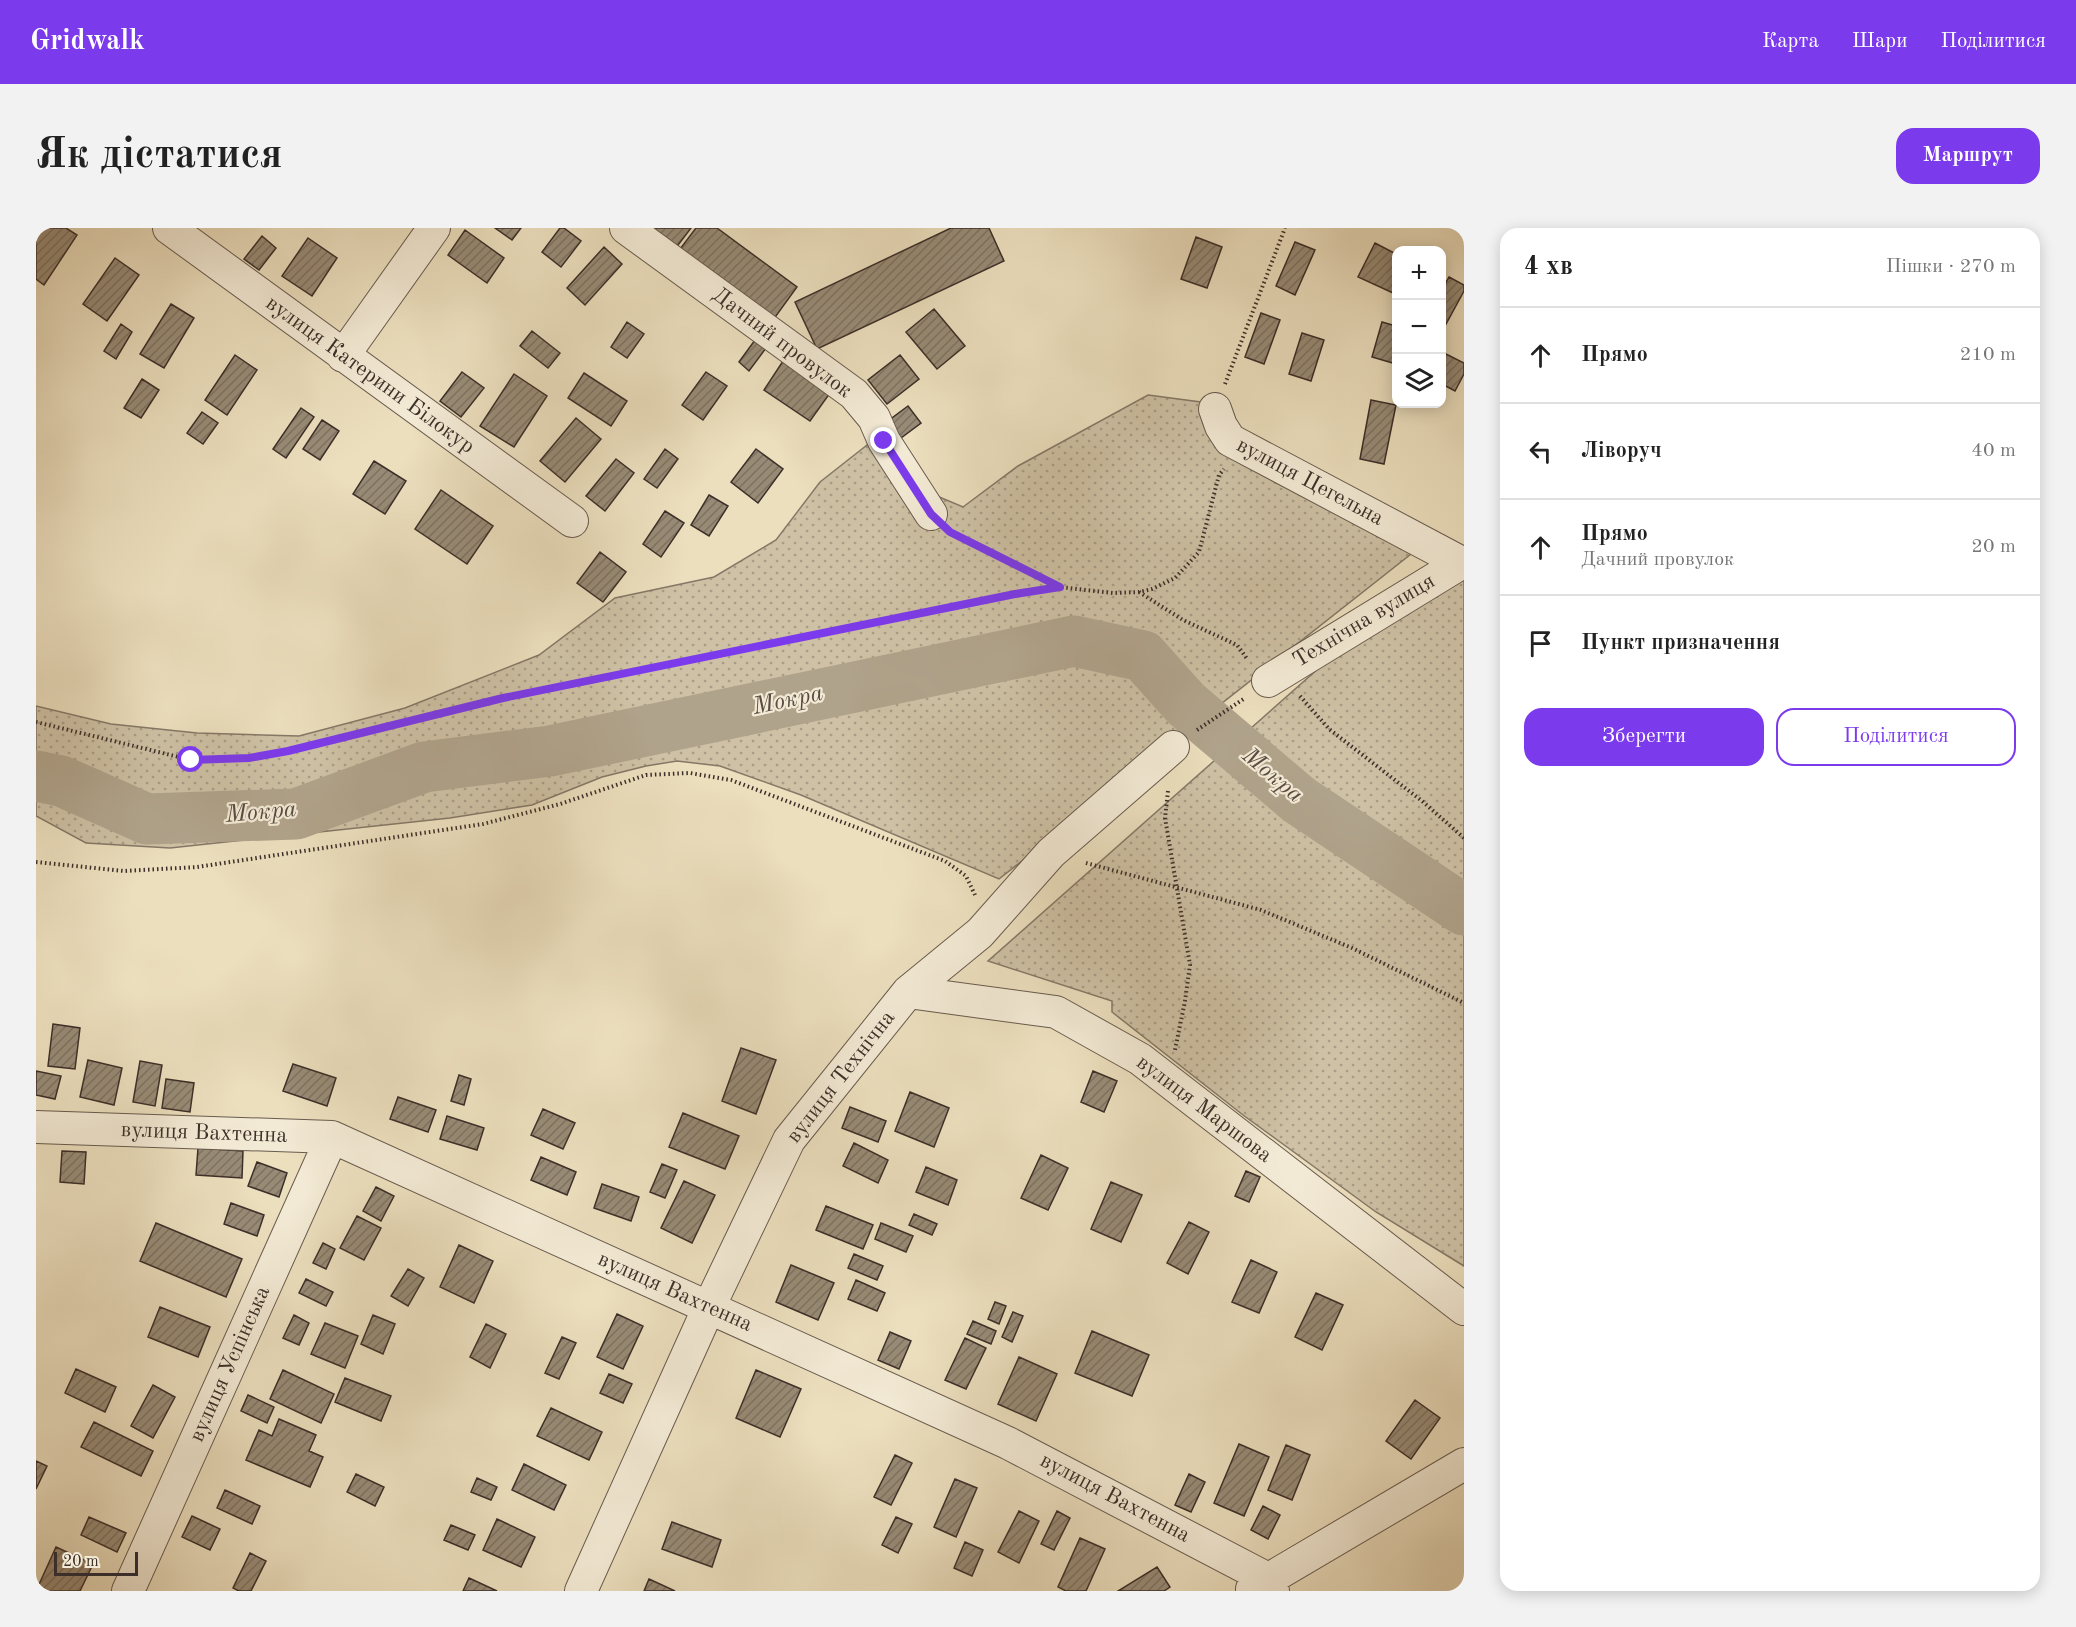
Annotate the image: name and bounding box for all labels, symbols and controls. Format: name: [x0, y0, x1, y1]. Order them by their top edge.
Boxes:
text: Gridwalk: [30, 28, 145, 56]
text: Карта: [1762, 31, 1819, 52]
text: Шари: [1852, 31, 1907, 52]
text: Поділитися: [1940, 31, 2046, 52]
button: Маршрут: [1896, 128, 2040, 184]
text: Як дістатися: [36, 135, 283, 177]
map controls: [1392, 246, 1446, 408]
button: +: [1392, 246, 1446, 300]
text: 4 хв: [1524, 254, 1573, 280]
text: Пішки · 270 m: [1886, 257, 2016, 277]
street label: Дачний провулок: [708, 284, 856, 402]
street label: вулиця Катерини Білокур: [262, 292, 478, 458]
button: −: [1392, 300, 1446, 354]
icon: ahead: [1524, 339, 1557, 372]
text: Прямо: [1581, 344, 1648, 366]
text: 210 m: [1960, 345, 2016, 365]
button: layers: [1392, 354, 1446, 408]
route end: [870, 427, 896, 453]
street label: вулиця Цегельна: [1233, 434, 1387, 530]
icon: left: [1524, 435, 1557, 468]
text: Ліворуч: [1581, 440, 1662, 462]
text: 40 m: [1971, 441, 2016, 461]
text: Прямо: [1581, 523, 1648, 545]
icon: ahead: [1524, 531, 1557, 564]
text: 20 m: [1971, 537, 2016, 557]
text: Дачний провулок: [1581, 550, 1734, 570]
street label: Технічна вулиця: [1289, 570, 1439, 672]
icon: arrive: [1524, 627, 1557, 660]
text: Пункт призначення: [1581, 632, 1780, 654]
water label: Мокра: [750, 682, 826, 720]
button: Зберегти: [1524, 708, 1764, 766]
button: Поділитися: [1776, 708, 2016, 766]
water label: Мокра: [1236, 743, 1307, 808]
route start: [177, 746, 203, 772]
water label: Мокра: [223, 798, 298, 828]
street label: вулиця Технічна: [783, 1007, 899, 1147]
street label: вулиця Маршова: [1132, 1051, 1276, 1167]
street label: вулиця Вахтенна: [120, 1119, 288, 1147]
street label: вулиця Вахтенна: [594, 1248, 756, 1336]
street label: вулиця Успінська: [186, 1283, 274, 1445]
street label: вулиця Вахтенна: [1036, 1449, 1194, 1547]
scale bar: [54, 1549, 138, 1576]
text: 20 m: [63, 1554, 99, 1570]

